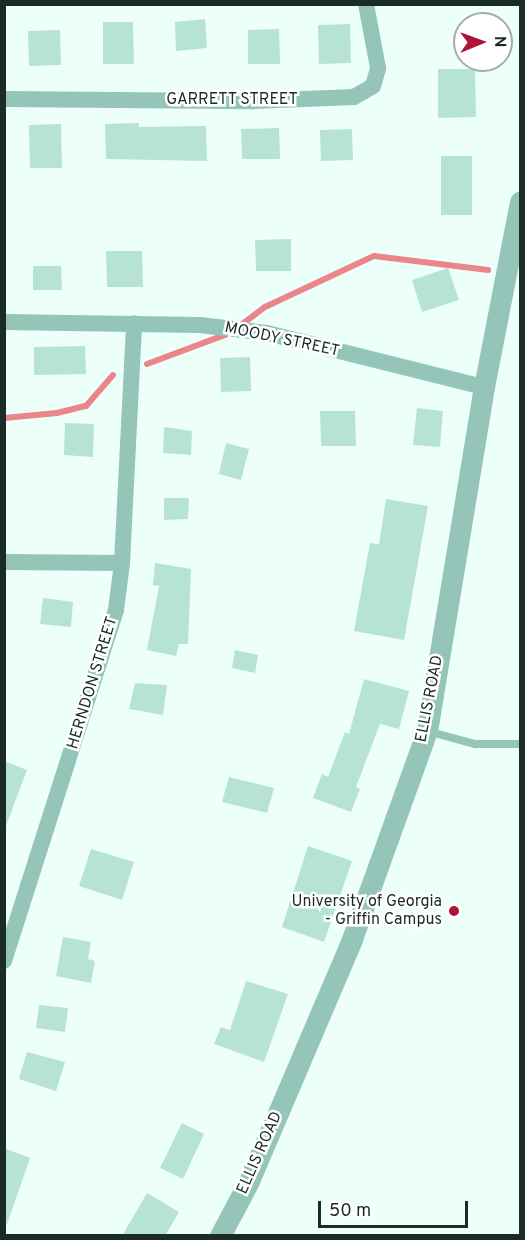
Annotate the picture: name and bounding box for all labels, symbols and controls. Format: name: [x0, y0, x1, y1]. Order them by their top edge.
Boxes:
north arrow: [453, 12, 513, 72]
text: N: [489, 36, 509, 48]
street label: GARRETT STREET: [166, 90, 298, 110]
street label: MOODY STREET: [222, 318, 342, 362]
street label: HERNDON STREET: [64, 614, 122, 752]
street label: ELLIS ROAD: [412, 654, 448, 744]
place label: University of Georgia - Griffin Campus: [291, 892, 442, 930]
marker: University of Georgia - Griffin Campus: [447, 904, 461, 918]
street label: ELLIS ROAD: [233, 1109, 287, 1197]
scale bar: [321, 1189, 471, 1227]
text: 50 m: [329, 1200, 371, 1223]

